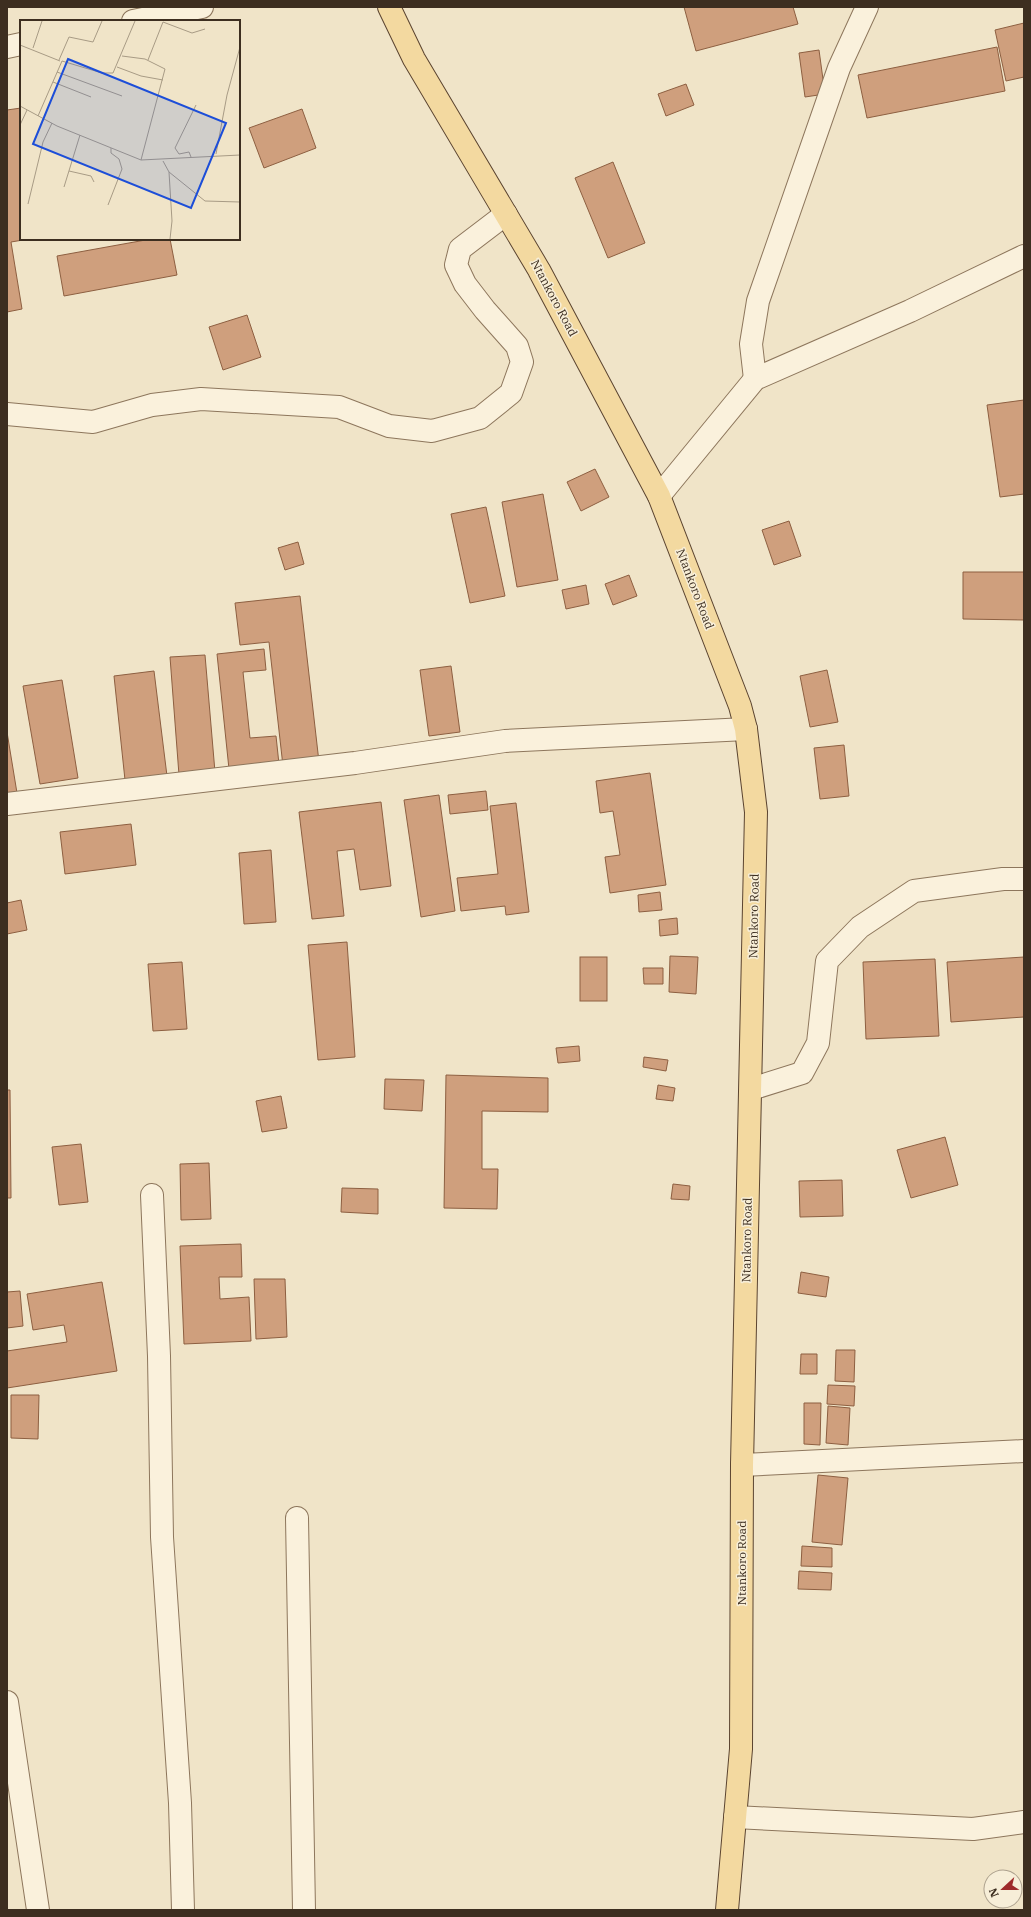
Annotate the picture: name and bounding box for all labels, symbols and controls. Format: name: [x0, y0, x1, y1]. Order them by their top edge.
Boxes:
inset map: [20, 20, 240, 240]
street label: Ntankoro Road: [528, 257, 581, 339]
street label: Ntankoro Road: [673, 547, 718, 631]
street label: Ntankoro Road: [745, 873, 762, 959]
street label: Ntankoro Road: [738, 1197, 755, 1283]
street label: Ntankoro Road: [734, 1521, 749, 1605]
north arrow: [983, 1869, 1023, 1909]
text: N: [985, 1886, 1002, 1899]

